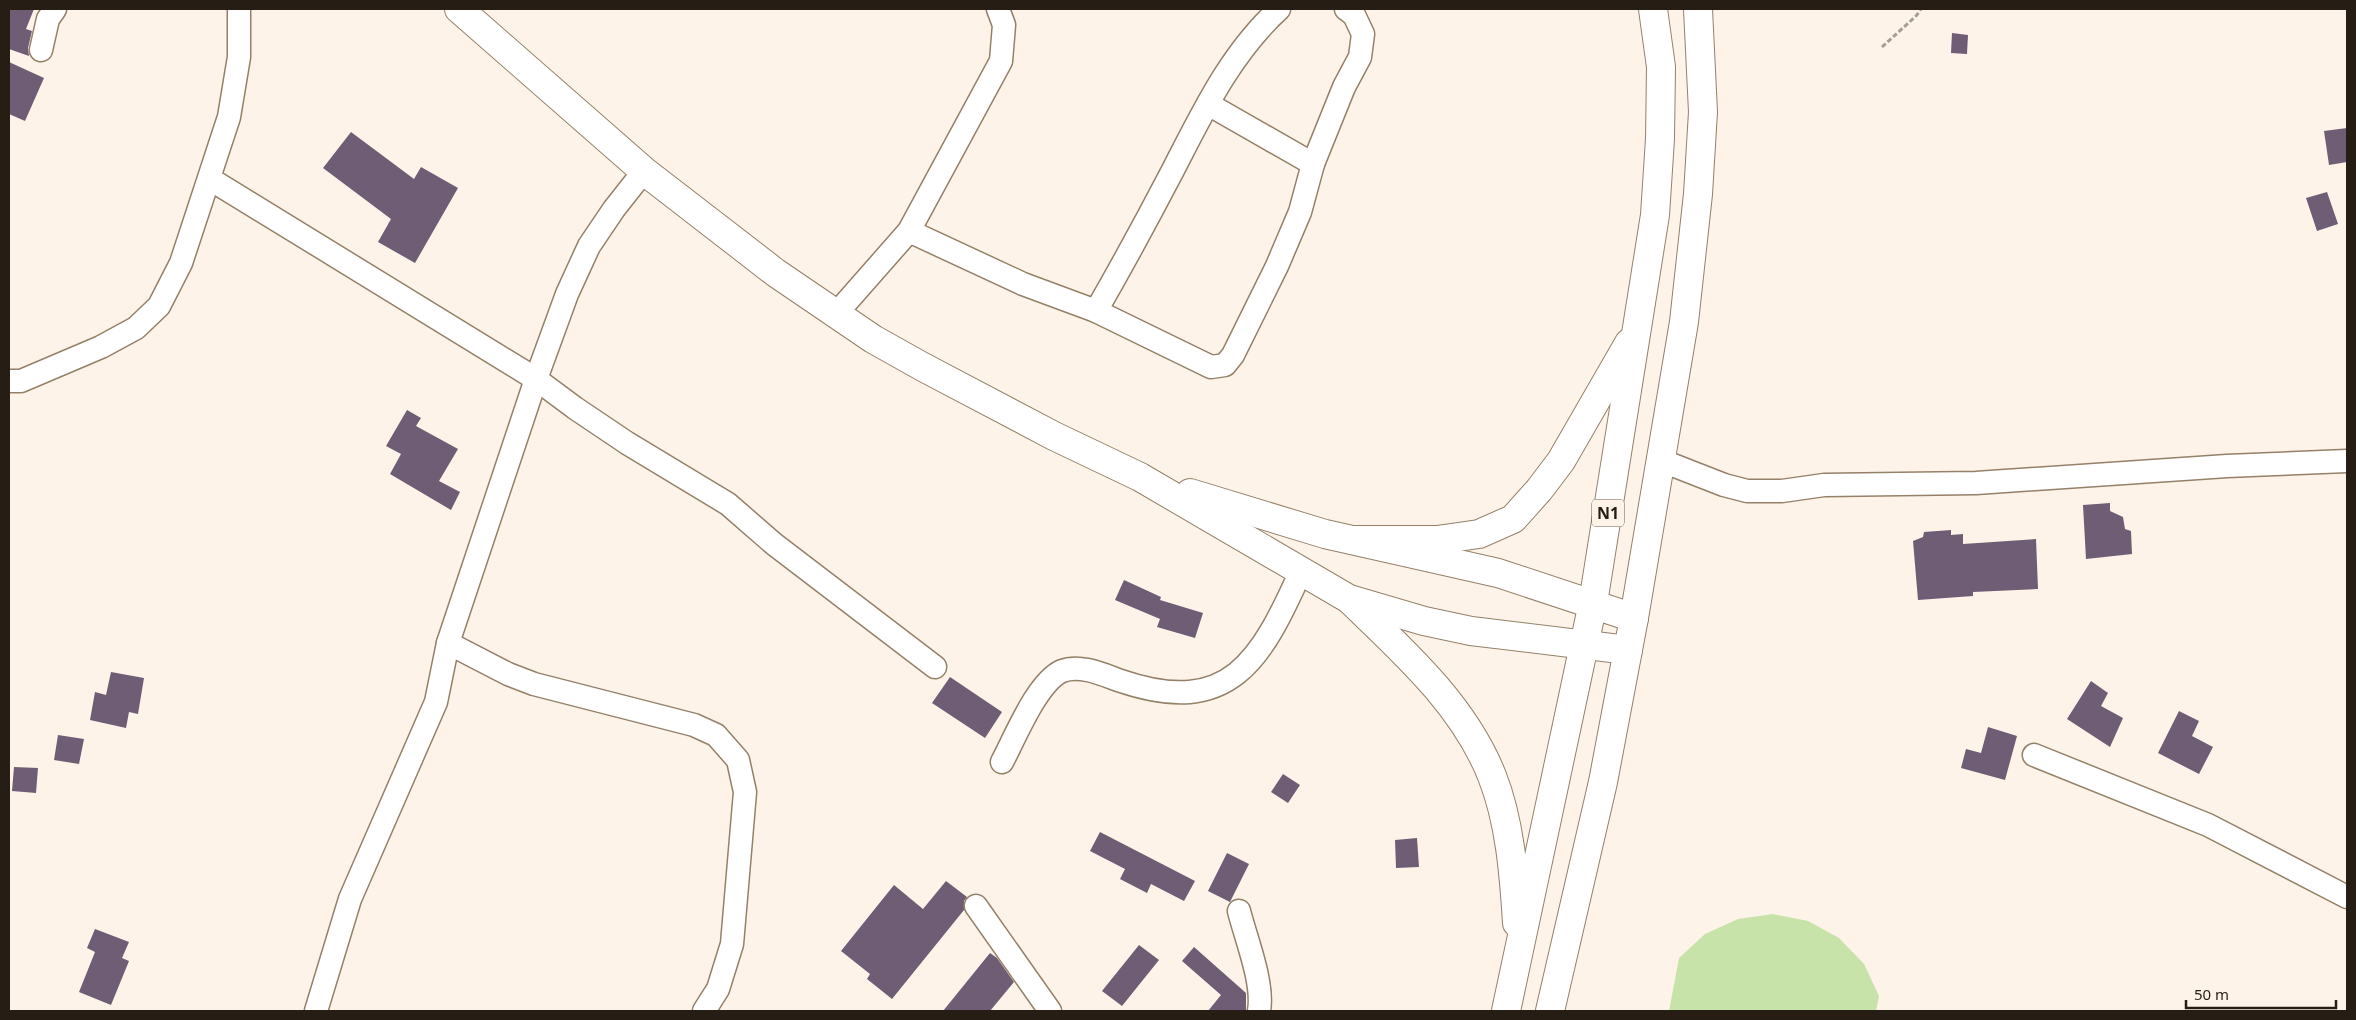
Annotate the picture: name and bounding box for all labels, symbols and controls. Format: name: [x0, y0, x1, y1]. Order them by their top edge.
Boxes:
road number: N1: [1592, 499, 1624, 526]
scale bar: [2186, 978, 2336, 1010]
text: 50 m: [2194, 984, 2229, 1004]

